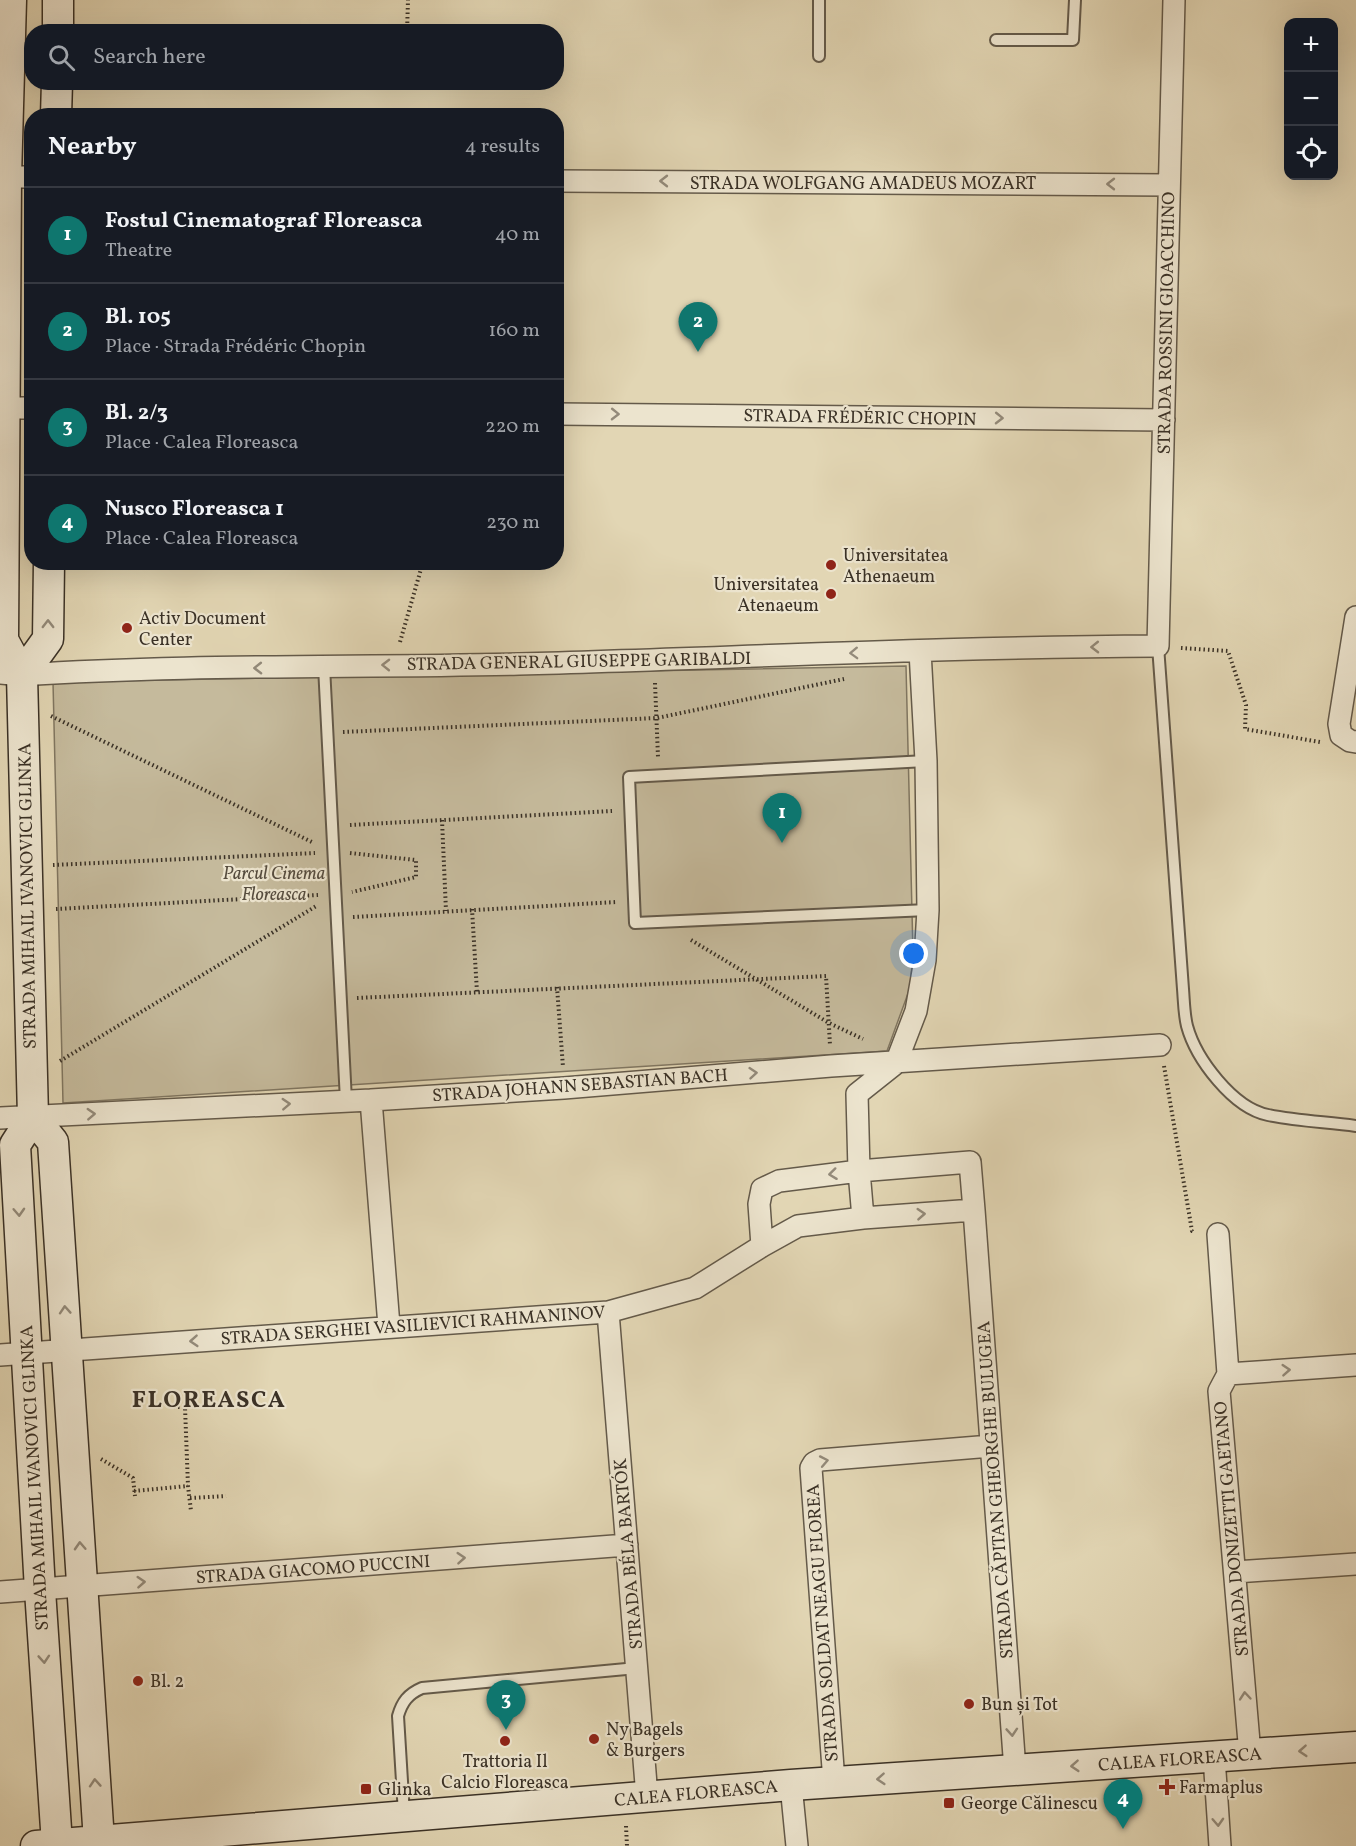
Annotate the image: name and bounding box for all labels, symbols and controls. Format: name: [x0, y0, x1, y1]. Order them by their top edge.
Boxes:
map controls: [1284, 18, 1338, 180]
button: +: [1284, 18, 1338, 72]
search box: [24, 24, 564, 90]
icon: search: [45, 41, 78, 74]
text: Search here: [93, 42, 206, 73]
button: −: [1284, 72, 1338, 126]
button: locate: [1284, 126, 1338, 180]
text: Nearby: [48, 129, 137, 165]
text: 4 results: [465, 133, 540, 161]
street label: STRADA WOLFGANG AMADEUS MOZART: [690, 172, 1037, 197]
one-way arrow: [659, 175, 668, 187]
one-way arrow: [1106, 178, 1115, 190]
street label: STRADA ROSSINI GIOACCHINO: [1153, 192, 1182, 455]
text: Fostul Cinematograf Floreasca: [105, 206, 422, 237]
text: 1: [63, 221, 72, 249]
text: 40 m: [495, 221, 540, 249]
text: Theatre: [105, 237, 172, 265]
text: Bl. 105: [105, 302, 171, 333]
pin: 2: [678, 302, 718, 352]
text: 2: [62, 317, 73, 345]
text: 160 m: [488, 317, 540, 345]
text: Place · Strada Frédéric Chopin: [105, 333, 366, 361]
text: Bl. 2/3: [105, 398, 168, 429]
street label: STRADA FRÉDÉRIC CHOPIN: [743, 404, 977, 433]
one-way arrow: [610, 408, 619, 420]
one-way arrow: [994, 412, 1003, 424]
text: 3: [62, 413, 73, 441]
text: 220 m: [485, 413, 540, 441]
text: Place · Calea Floreasca: [105, 429, 298, 457]
text: Nusco Floreasca 1: [105, 494, 284, 525]
text: 4: [61, 509, 74, 537]
text: 230 m: [486, 509, 540, 537]
text: Place · Calea Floreasca: [105, 525, 298, 553]
place label: Universitatea Athenaeum: [843, 544, 949, 590]
marker: Universitatea Athenaeum: [824, 558, 838, 572]
place label: Universitatea Atenaeum: [714, 573, 819, 619]
marker: Universitatea Atenaeum: [824, 587, 838, 601]
place label: Activ Document Center: [139, 607, 266, 653]
one-way arrow: [42, 620, 54, 629]
marker: Activ Document Center: [120, 621, 134, 635]
one-way arrow: [1091, 641, 1100, 654]
street label: STRADA GENERAL GIUSEPPE GARIBALDI: [406, 647, 752, 678]
one-way arrow: [850, 647, 859, 660]
one-way arrow: [382, 659, 391, 672]
one-way arrow: [253, 662, 262, 674]
street label: STRADA MIHAIL IVANOVICI GLINKA: [13, 742, 44, 1049]
pin: 1: [762, 794, 802, 843]
park label: Parcul Cinema Floreasca: [223, 862, 325, 908]
your location: [899, 939, 928, 968]
street label: STRADA JOHANN SEBASTIAN BACH: [431, 1064, 729, 1109]
one-way arrow: [748, 1066, 757, 1079]
one-way arrow: [281, 1098, 290, 1111]
one-way arrow: [87, 1108, 96, 1121]
one-way arrow: [829, 1167, 838, 1180]
one-way arrow: [13, 1208, 26, 1217]
one-way arrow: [917, 1208, 926, 1221]
street label: STRADA SERGHEI VASILIEVICI RAHMANINOV: [220, 1301, 606, 1352]
one-way arrow: [59, 1305, 72, 1314]
street label: STRADA CĂPITAN GHEORGHE BULUGEA: [972, 1320, 1021, 1660]
street label: STRADA MIHAIL IVANOVICI GLINKA: [15, 1324, 56, 1631]
one-way arrow: [189, 1334, 198, 1347]
one-way arrow: [1282, 1364, 1291, 1377]
district label: FLOREASCA: [132, 1384, 286, 1418]
street label: STRADA DONIZETTI GAETANO: [1209, 1400, 1256, 1657]
one-way arrow: [819, 1455, 829, 1468]
street label: STRADA BÉLA BARTÓK: [609, 1457, 650, 1651]
street label: STRADA SOLDAT NEAGU FLOREA: [801, 1483, 846, 1763]
one-way arrow: [74, 1542, 87, 1551]
street label: STRADA GIACOMO PUCCINI: [195, 1550, 431, 1591]
one-way arrow: [457, 1552, 466, 1565]
one-way arrow: [137, 1576, 146, 1589]
one-way arrow: [38, 1654, 51, 1663]
place label: Bl. 2: [150, 1670, 184, 1695]
marker: Bl. 2: [131, 1674, 145, 1688]
pin: 3: [486, 1680, 526, 1730]
one-way arrow: [1239, 1691, 1252, 1700]
place label: Bun și Tot: [981, 1693, 1058, 1718]
marker: Bun și Tot: [962, 1697, 976, 1711]
place label: Ny Bagels & Burgers: [606, 1718, 685, 1764]
one-way arrow: [1006, 1727, 1019, 1736]
marker: Ny Bagels & Burgers: [587, 1732, 601, 1746]
marker: Trattoria Il Calcio Floreasca: [498, 1734, 512, 1748]
street label: CALEA FLOREASCA: [1097, 1742, 1263, 1779]
one-way arrow: [1298, 1744, 1307, 1757]
place label: Trattoria Il Calcio Floreasca: [441, 1750, 569, 1796]
one-way arrow: [1071, 1759, 1080, 1772]
one-way arrow: [876, 1772, 885, 1785]
street label: CALEA FLOREASCA: [613, 1775, 779, 1814]
place label: Farmaplus: [1179, 1776, 1263, 1801]
one-way arrow: [89, 1778, 102, 1787]
place label: Glinka: [378, 1778, 432, 1803]
pin: 4: [1104, 1780, 1142, 1829]
marker: Farmaplus: [1160, 1780, 1174, 1794]
marker: Glinka: [359, 1782, 373, 1796]
place label: George Călinescu: [961, 1792, 1098, 1817]
marker: George Călinescu: [942, 1796, 956, 1810]
one-way arrow: [1212, 1818, 1225, 1827]

